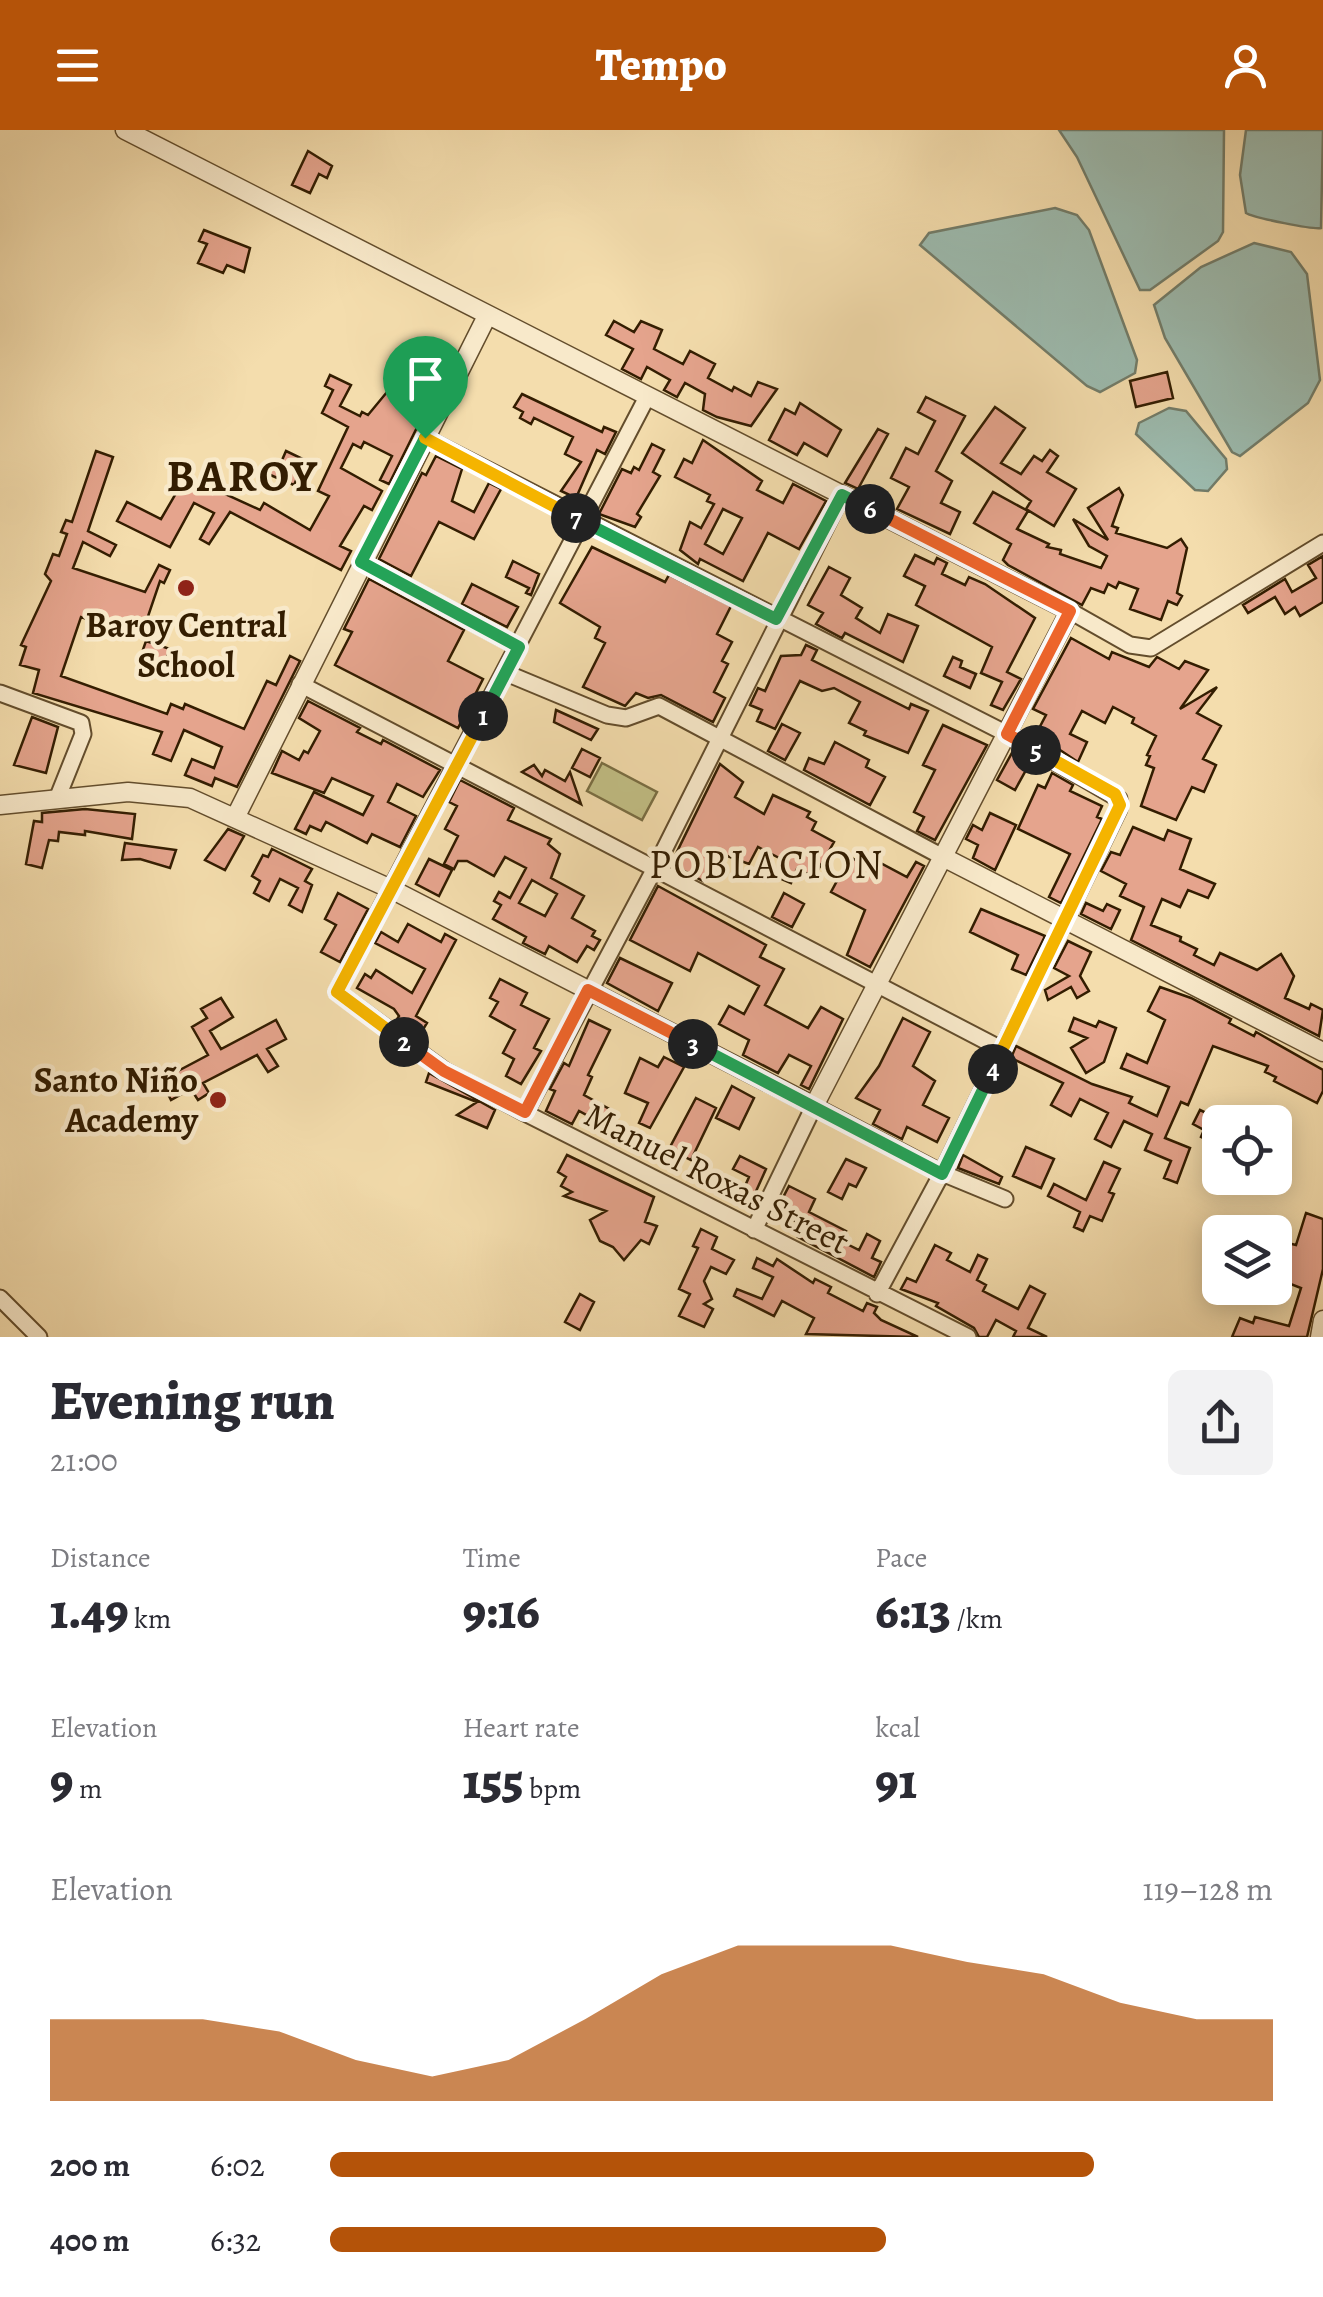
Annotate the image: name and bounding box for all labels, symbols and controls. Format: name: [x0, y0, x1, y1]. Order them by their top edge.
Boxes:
text: Tempo: [596, 34, 727, 96]
icon: menu: [50, 38, 105, 93]
icon: person: [1218, 38, 1273, 93]
pin: [383, 336, 468, 439]
icon: arrive: [398, 351, 453, 406]
district label: BAROY: [167, 445, 319, 507]
pin: 6: [845, 484, 895, 534]
text: 6: [863, 490, 877, 528]
pin: 7: [551, 493, 601, 543]
text: 7: [570, 499, 582, 537]
marker: Baroy Central School: [175, 577, 197, 599]
place label: Baroy Central School: [85, 601, 287, 689]
pin: 1: [458, 691, 508, 741]
text: 1: [478, 697, 488, 735]
pin: 5: [1011, 725, 1061, 775]
text: 5: [1030, 731, 1042, 769]
district label: POBLACION: [649, 837, 885, 892]
pin: 2: [379, 1017, 429, 1067]
pin: 3: [668, 1019, 718, 1069]
text: 2: [397, 1023, 411, 1061]
text: 3: [687, 1025, 699, 1063]
pin: 4: [968, 1044, 1018, 1094]
text: 4: [986, 1050, 1000, 1088]
place label: Santo Niño Academy: [34, 1056, 199, 1144]
marker: Santo Niño Academy: [207, 1089, 229, 1111]
street label: Manuel Roxas Street: [576, 1091, 858, 1265]
map controls: [1202, 1105, 1292, 1305]
button: locate: [1202, 1105, 1292, 1195]
button: layers: [1202, 1215, 1292, 1305]
text: Evening run: [50, 1363, 335, 1438]
button: share: [1168, 1370, 1273, 1475]
text: 21:00: [50, 1438, 118, 1482]
text: Distance: [50, 1539, 150, 1577]
text: Time: [463, 1539, 521, 1577]
text: Pace: [875, 1539, 927, 1577]
text: 1.49: [50, 1577, 129, 1645]
text: 9:16: [463, 1577, 540, 1645]
text: 6:13: [875, 1577, 951, 1645]
text: km: [129, 1600, 171, 1638]
text: /km: [951, 1600, 1003, 1638]
text: Elevation: [50, 1709, 157, 1747]
text: Heart rate: [463, 1709, 580, 1747]
text: kcal: [875, 1709, 920, 1747]
text: 9: [50, 1747, 73, 1815]
text: 155: [463, 1747, 523, 1815]
text: 91: [875, 1747, 917, 1815]
text: m: [73, 1770, 102, 1808]
text: bpm: [523, 1770, 581, 1808]
text: Elevation: [50, 1867, 173, 1911]
text: 119–128 m: [1142, 1867, 1273, 1911]
text: 200 m: [50, 2143, 130, 2187]
text: 6:02: [210, 2143, 265, 2187]
text: 400 m: [50, 2218, 130, 2262]
text: 6:32: [210, 2218, 261, 2262]

